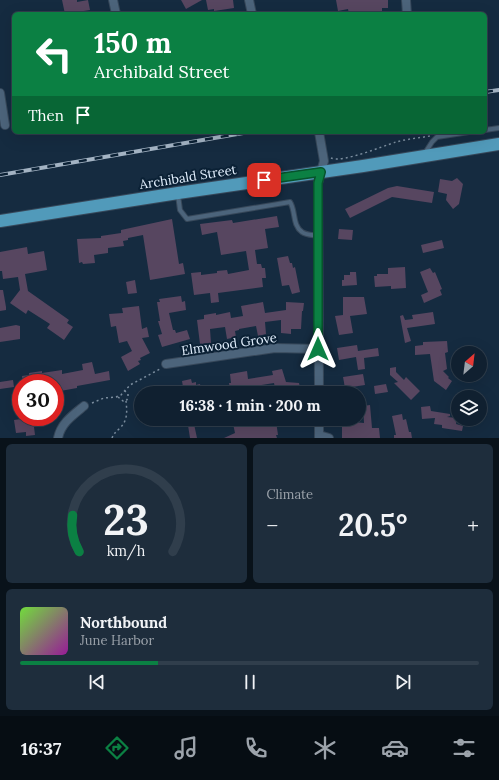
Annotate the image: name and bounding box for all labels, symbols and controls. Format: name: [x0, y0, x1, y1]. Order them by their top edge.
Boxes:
text: 150 m: [94, 25, 171, 61]
icon: left: [28, 28, 80, 80]
text: Archibald Street: [94, 60, 230, 83]
icon: arrive: [72, 104, 94, 126]
text: Then: [28, 106, 64, 125]
street label: Archibald Street: [137, 161, 238, 193]
pin: [247, 163, 281, 197]
icon: arrive: [253, 169, 275, 191]
position arrow: [297, 328, 339, 370]
street label: Elmwood Grove: [180, 329, 278, 359]
north arrow: [451, 346, 487, 382]
map controls: [451, 346, 487, 426]
speed limit sign: 30: [12, 374, 64, 426]
button: layers: [451, 390, 487, 426]
text: 16:38 · 1 min · 200 m: [179, 396, 321, 415]
text: Climate: [267, 486, 313, 503]
text: 23: [104, 492, 149, 545]
text: 20.5°: [338, 506, 407, 544]
text: −: [267, 511, 278, 539]
text: +: [467, 511, 479, 539]
text: km/h: [107, 541, 146, 560]
text: Northbound: [80, 613, 167, 632]
text: June Harbor: [80, 632, 154, 649]
icon: previous: [86, 671, 108, 693]
icon: pause: [239, 671, 261, 693]
icon: next: [392, 671, 414, 693]
icon: directions: [103, 734, 131, 762]
icon: music: [172, 734, 200, 762]
icon: phone: [242, 734, 270, 762]
icon: climate: [311, 734, 339, 762]
icon: car: [381, 734, 409, 762]
icon: filters: [450, 734, 478, 762]
text: 16:37: [21, 737, 61, 760]

